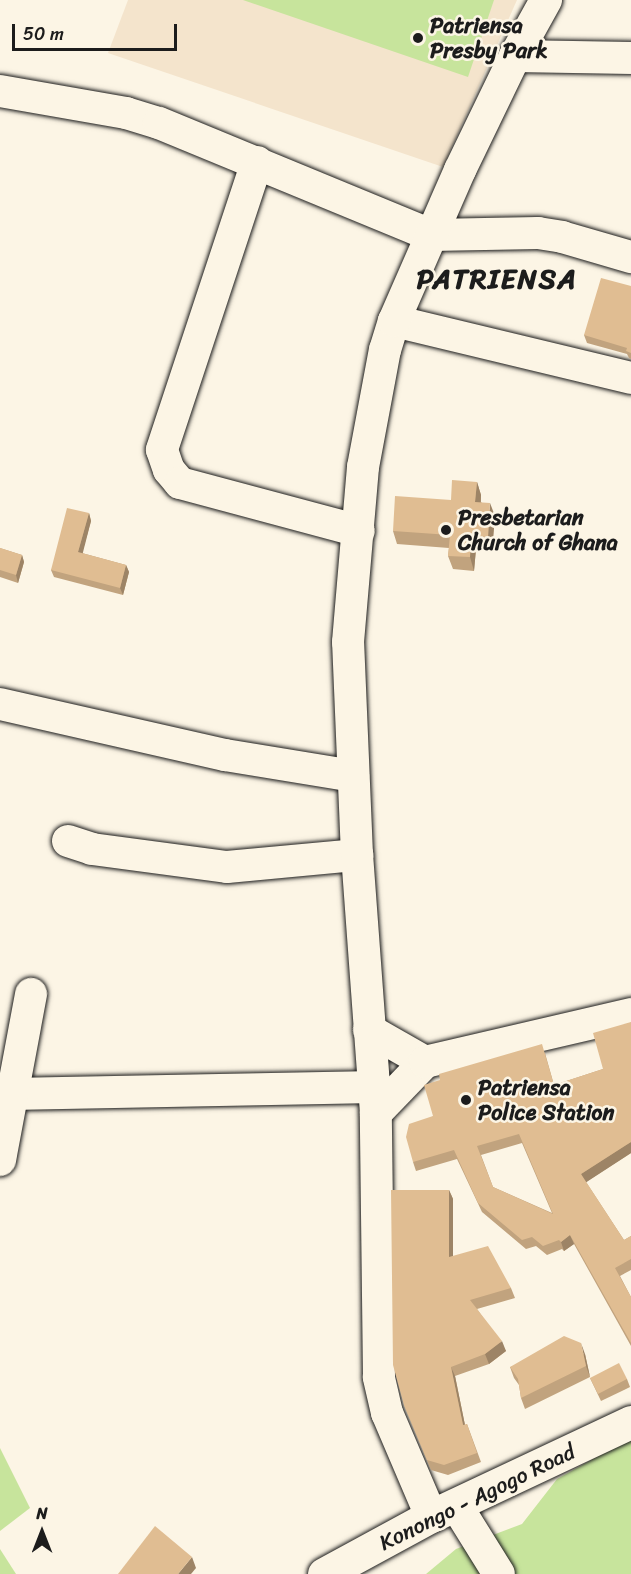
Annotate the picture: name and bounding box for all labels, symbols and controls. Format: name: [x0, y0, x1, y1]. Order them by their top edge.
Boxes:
scale bar: [15, 12, 180, 50]
place label: Patriensa Presby Park: [430, 12, 548, 63]
text: 50 m: [23, 18, 64, 50]
marker: Patriensa Presby Park: [411, 31, 425, 45]
district label: PATRIENSA: [418, 262, 576, 296]
place label: Presbetarian Church of Ghana: [458, 504, 618, 556]
marker: Presbetarian Church of Ghana: [439, 523, 453, 537]
place label: Patriensa Police Station: [478, 1074, 615, 1126]
marker: Patriensa Police Station: [459, 1093, 473, 1107]
street label: Konongo - Agogo Road: [375, 1438, 579, 1556]
text: N: [36, 1499, 48, 1528]
north arrow: [12, 1502, 72, 1562]

